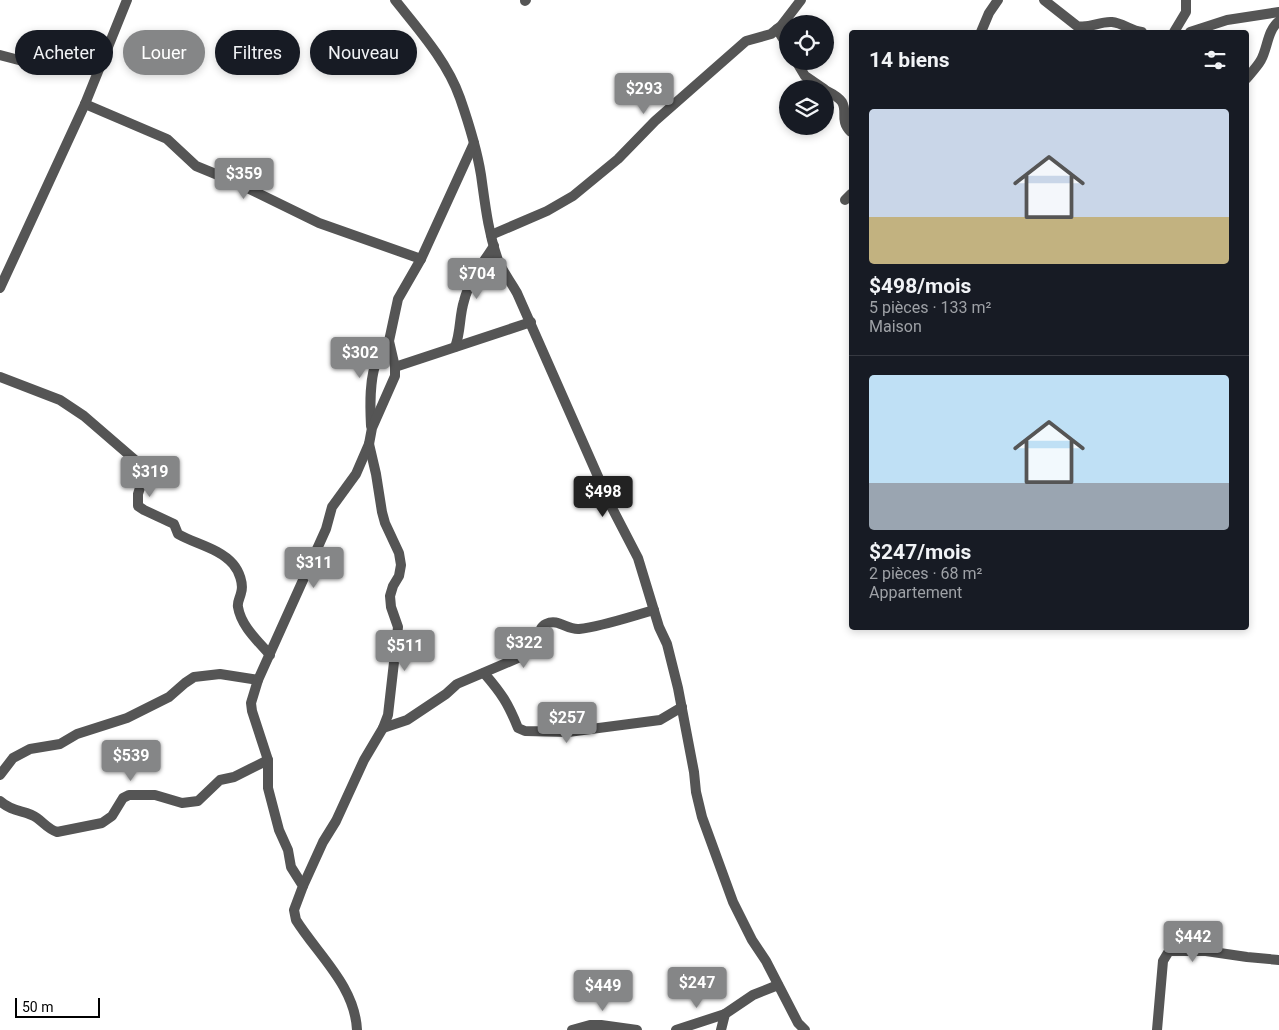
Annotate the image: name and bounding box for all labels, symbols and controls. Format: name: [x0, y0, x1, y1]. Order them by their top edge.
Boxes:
map controls: [779, 15, 834, 135]
button: locate: [779, 15, 834, 70]
chip: Acheter: [15, 30, 113, 75]
chip: Louer: [123, 30, 205, 75]
chip: Filtres: [215, 30, 300, 75]
chip: Nouveau: [310, 30, 417, 75]
icon: filters: [1201, 46, 1229, 74]
text: 14 biens: [869, 48, 950, 72]
pin: $293: [614, 72, 674, 115]
text: $293: [626, 79, 662, 98]
button: layers: [779, 80, 834, 135]
icon: home: [1004, 142, 1094, 232]
pin: $359: [214, 158, 274, 200]
text: $359: [226, 164, 262, 183]
pin: $704: [447, 258, 507, 300]
text: $704: [459, 264, 495, 283]
text: $498/mois: [869, 274, 971, 298]
text: 5 pièces · 133 m²: [869, 298, 991, 317]
text: Maison: [869, 317, 922, 336]
pin: $302: [330, 336, 390, 379]
text: $302: [342, 343, 378, 362]
icon: home: [1004, 407, 1094, 497]
pin: $319: [120, 456, 180, 498]
text: $319: [132, 462, 168, 481]
pin: $498: [573, 476, 633, 518]
text: $498: [585, 482, 621, 501]
text: $247/mois: [869, 540, 971, 564]
pin: $311: [284, 546, 344, 589]
text: $311: [296, 553, 332, 572]
text: 2 pièces · 68 m²: [869, 564, 982, 583]
text: Appartement: [869, 583, 962, 602]
pin: $322: [494, 626, 554, 669]
pin: $511: [375, 630, 435, 672]
text: $322: [506, 633, 542, 652]
text: $511: [387, 636, 423, 655]
pin: $257: [537, 702, 597, 744]
text: $257: [549, 708, 585, 727]
pin: $539: [101, 740, 161, 782]
text: $539: [113, 746, 149, 765]
pin: $442: [1163, 920, 1223, 963]
text: $442: [1175, 927, 1211, 946]
pin: $247: [667, 966, 727, 1009]
pin: $449: [573, 970, 633, 1012]
text: $247: [679, 973, 715, 992]
text: $449: [585, 976, 621, 995]
scale bar: [15, 995, 100, 1018]
text: 50 m: [22, 999, 54, 1015]

